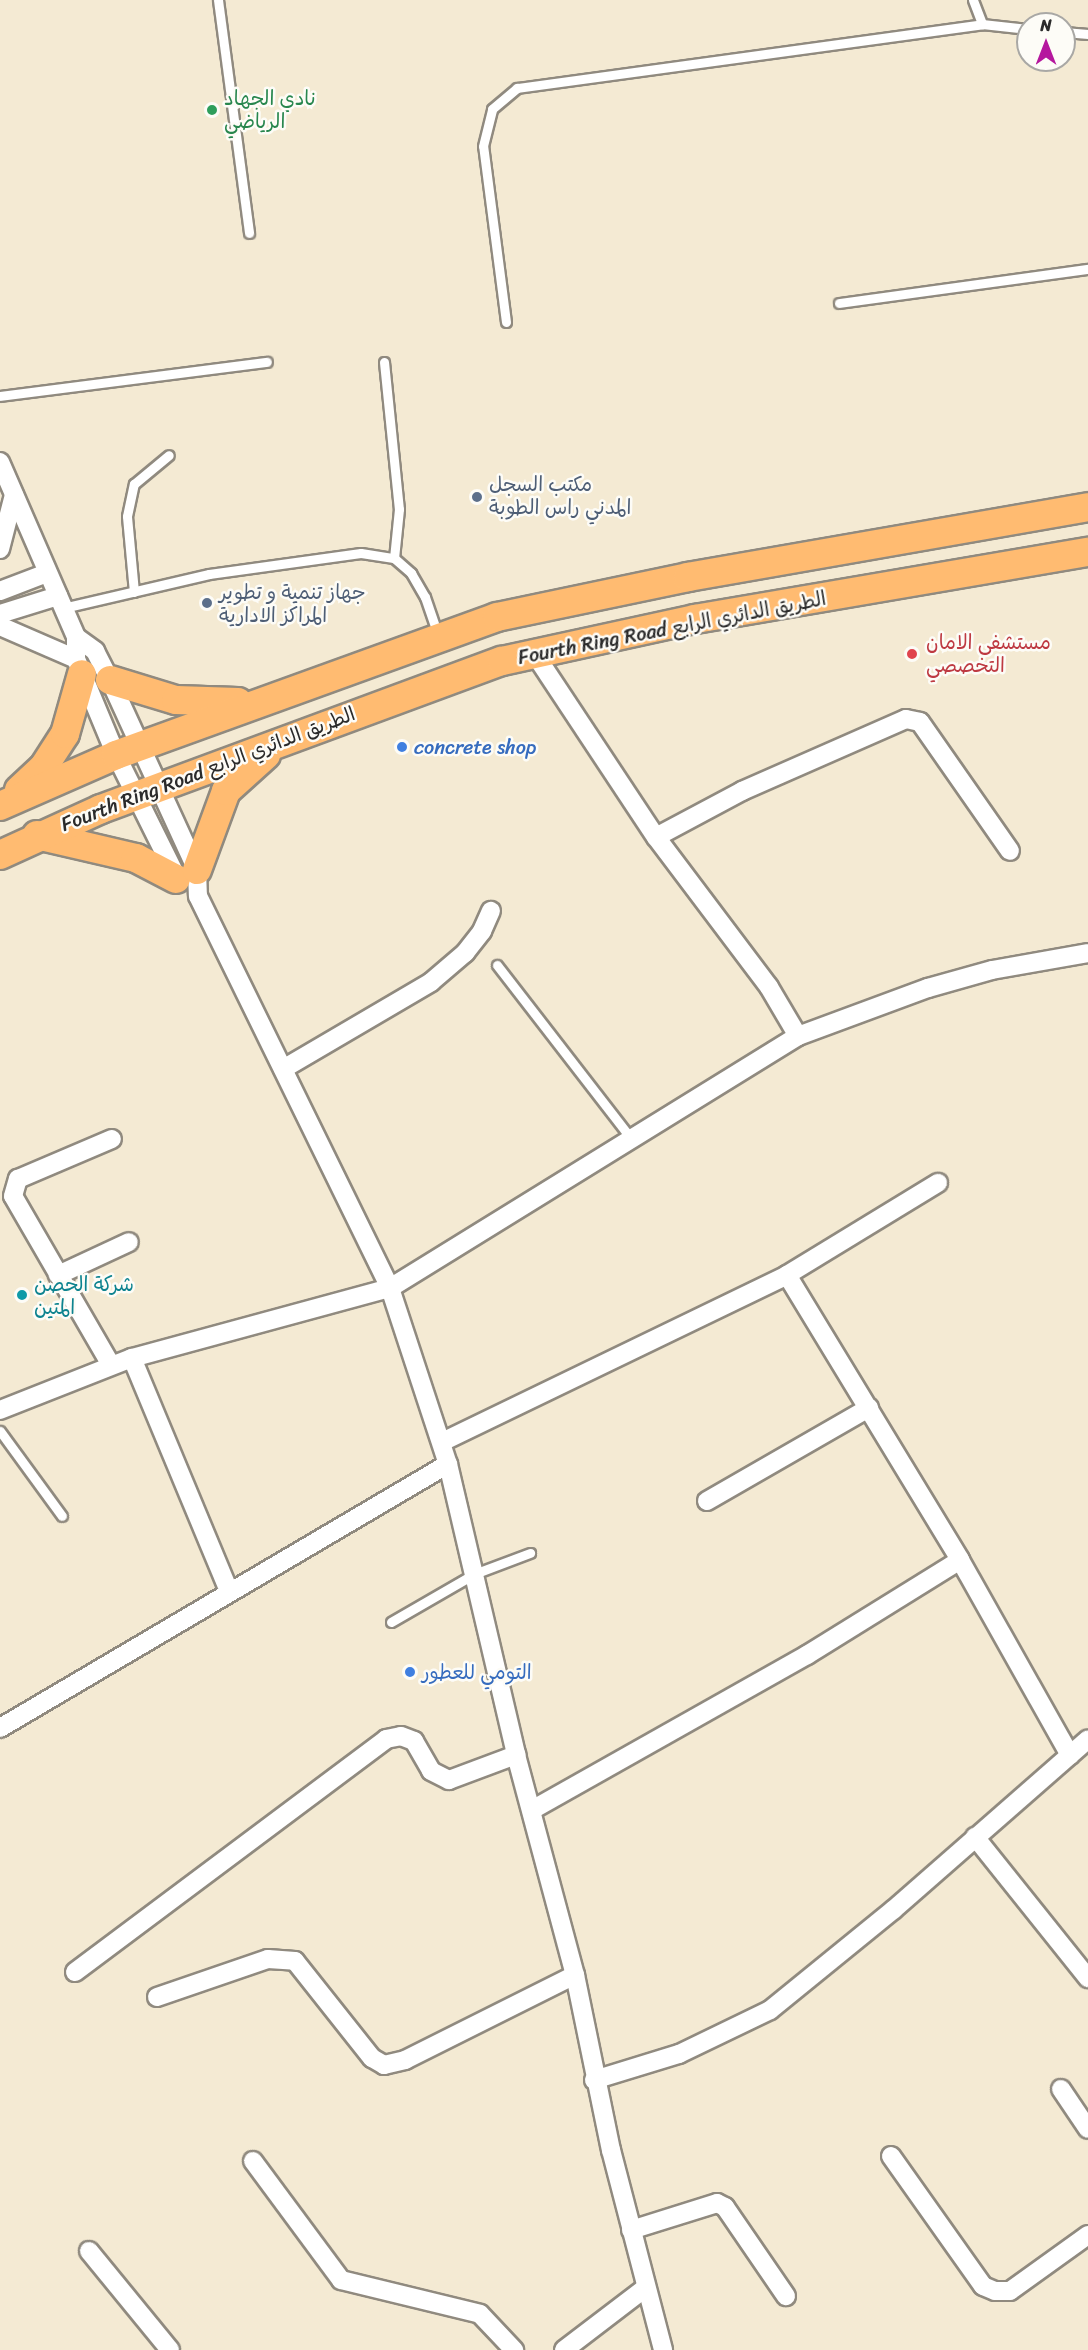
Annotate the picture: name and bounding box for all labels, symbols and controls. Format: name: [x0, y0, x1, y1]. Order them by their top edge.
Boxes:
text: N: [1040, 11, 1052, 40]
north arrow: [1016, 12, 1076, 72]
place label: نادي الجهاد الرياضي: [224, 86, 316, 133]
marker: نادي الجهاد الرياضي: [205, 103, 219, 117]
place label: مكتب السجل المدني راس الطوبة: [489, 473, 631, 520]
marker: مكتب السجل المدني راس الطوبة: [470, 490, 484, 504]
place label: جهاز تنمية و تطوير المراكز الادارية: [219, 580, 366, 627]
street label: Fourth Ring Road الطريق الدائري الرابع: [516, 586, 828, 670]
marker: جهاز تنمية و تطوير المراكز الادارية: [200, 596, 214, 610]
place label: مستشفى الامان التخصصي: [926, 630, 1051, 677]
marker: مستشفى الامان التخصصي: [903, 645, 921, 663]
street label: Fourth Ring Road الطريق الدائري الرابع: [57, 702, 359, 836]
place label: concrete shop: [414, 735, 537, 759]
marker: concrete shop: [395, 740, 409, 754]
place label: شركة الحصن المتين: [34, 1272, 134, 1319]
marker: شركة الحصن المتين: [15, 1288, 29, 1302]
place label: التومي للعطور: [422, 1660, 532, 1684]
marker: التومي للعطور: [403, 1665, 417, 1679]

